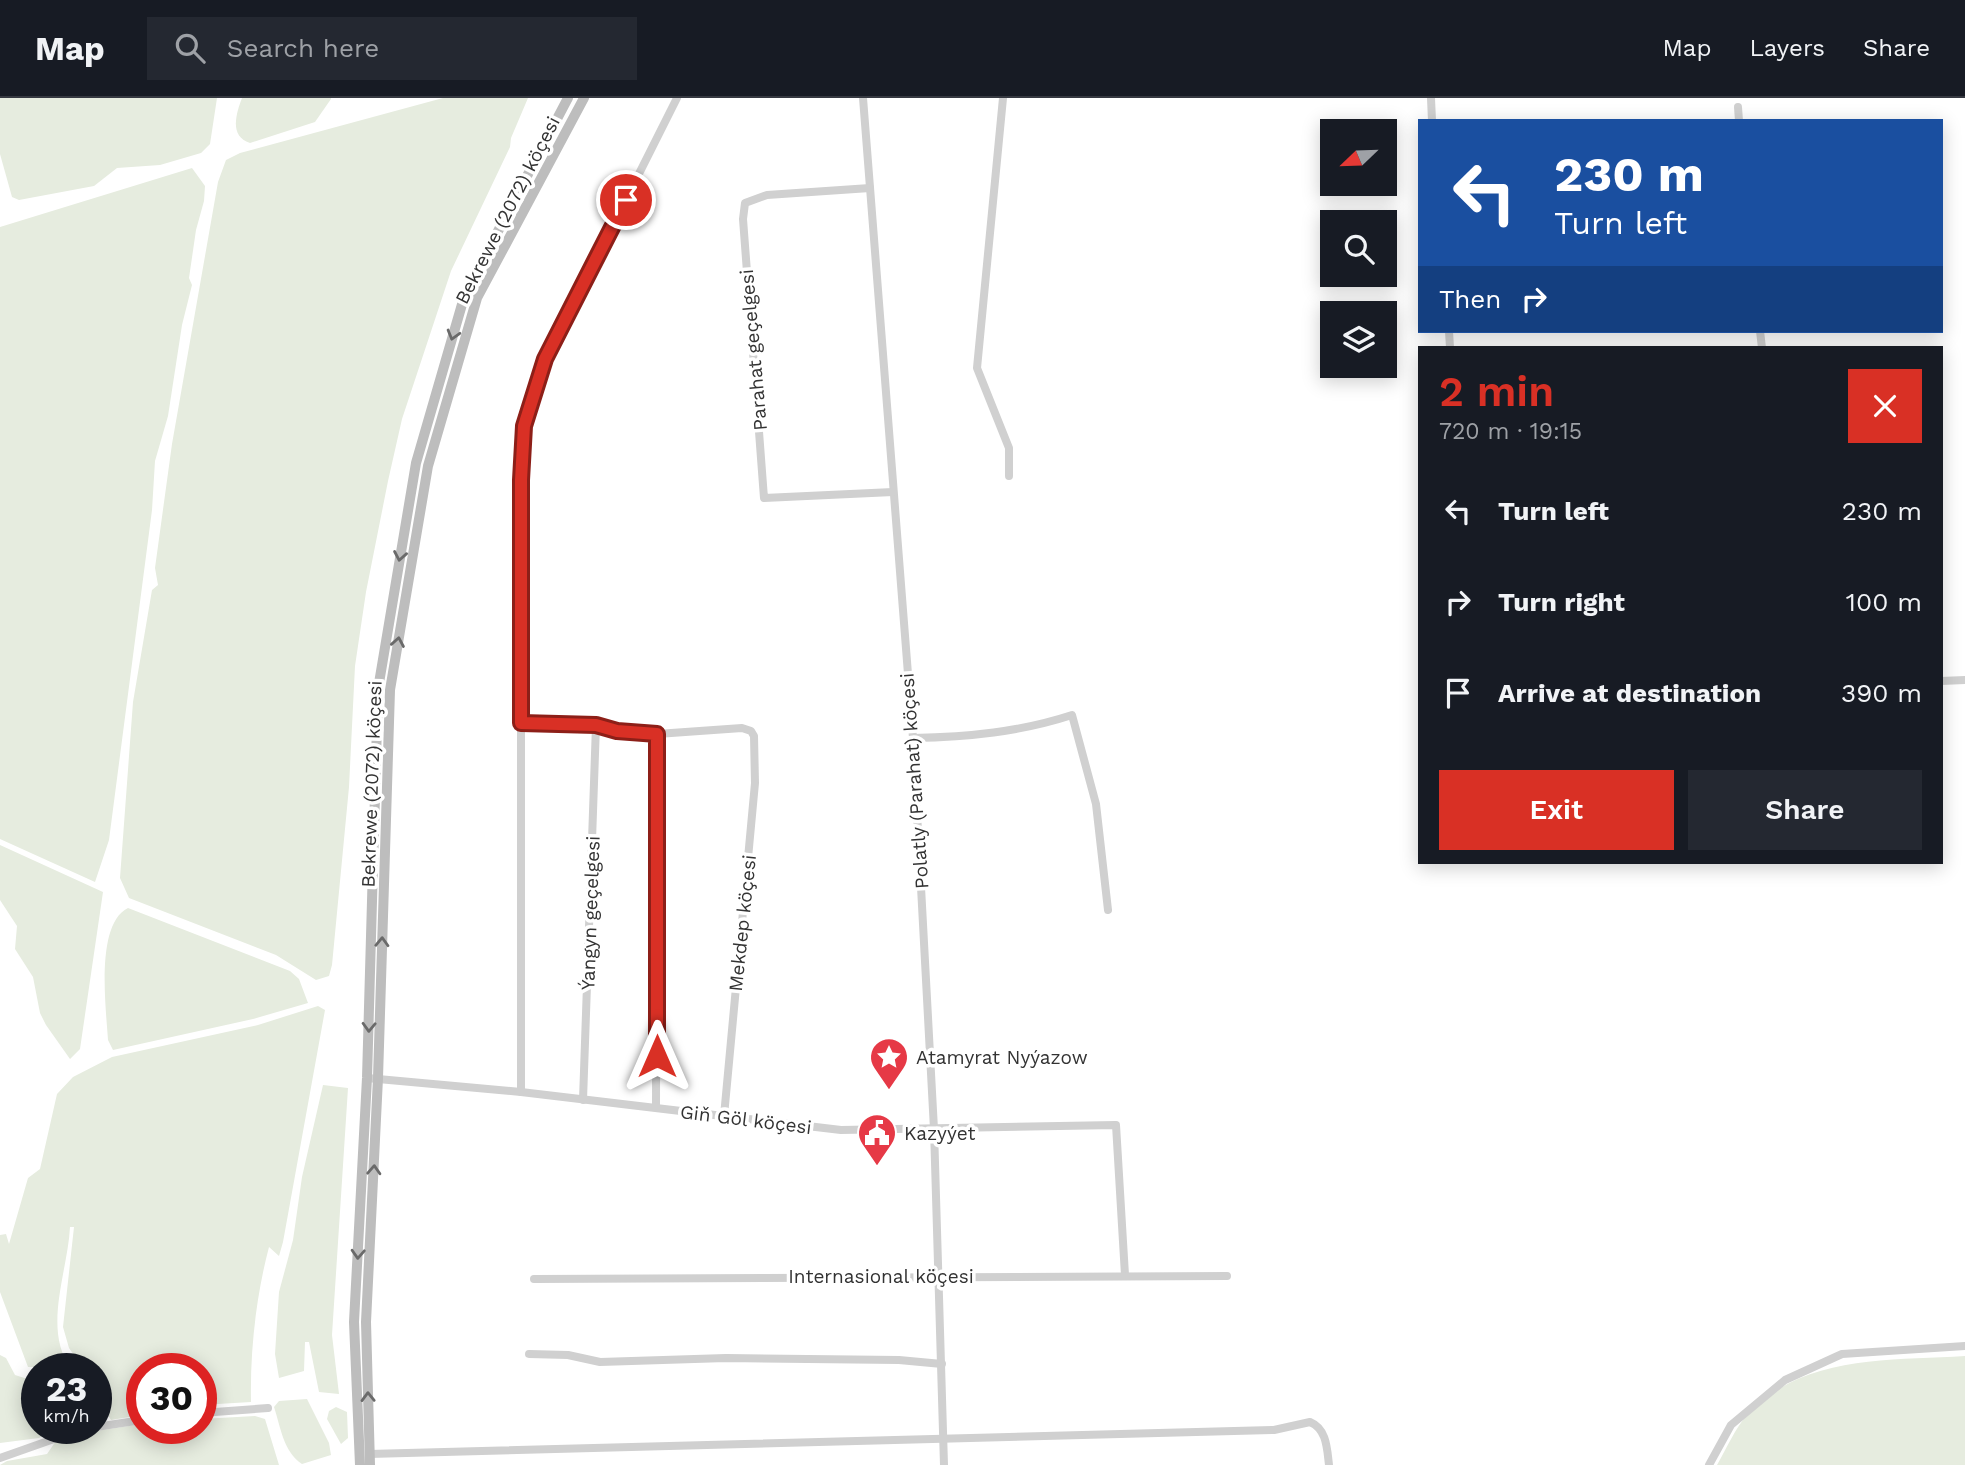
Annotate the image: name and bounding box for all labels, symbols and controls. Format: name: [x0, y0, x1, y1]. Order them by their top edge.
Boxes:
search box: [147, 17, 637, 80]
text: Map: [35, 29, 105, 68]
icon: search: [171, 29, 209, 67]
text: Search here: [227, 33, 379, 63]
text: Map: [1663, 34, 1711, 62]
text: Layers: [1749, 34, 1825, 62]
text: Share: [1863, 34, 1930, 62]
street label: Bekrewe (2072) köçesi: [450, 113, 565, 308]
north arrow: [1320, 119, 1396, 196]
map controls: [1320, 119, 1397, 378]
text: 230 m: [1554, 145, 1704, 203]
icon: left: [1439, 147, 1530, 238]
pin: [596, 170, 656, 230]
icon: arrive: [607, 181, 645, 219]
text: Turn left: [1554, 204, 1687, 242]
button: search: [1320, 210, 1397, 287]
street label: Parahat geçelgesi: [735, 268, 772, 432]
icon: right: [1515, 280, 1553, 318]
text: Then: [1439, 284, 1501, 314]
button: layers: [1320, 301, 1397, 378]
one-way arrow: [447, 329, 461, 341]
text: 2 min: [1439, 367, 1554, 416]
button: close: [1848, 369, 1922, 443]
text: 720 m · 19:15: [1439, 418, 1582, 445]
icon: left: [1439, 492, 1477, 530]
text: Turn left: [1498, 496, 1609, 526]
text: 230 m: [1842, 496, 1922, 526]
one-way arrow: [393, 550, 408, 562]
icon: right: [1439, 583, 1477, 621]
text: Turn right: [1498, 587, 1625, 617]
text: 100 m: [1846, 587, 1922, 617]
one-way arrow: [390, 636, 405, 648]
street label: Polatly (Parahat) köçesi: [895, 672, 934, 890]
icon: arrive: [1439, 674, 1477, 712]
text: Arrive at destination: [1498, 678, 1761, 708]
text: 390 m: [1841, 678, 1922, 708]
street label: Bekrewe (2072) köçesi: [356, 680, 387, 888]
button: Exit: [1439, 770, 1674, 850]
button: Share: [1688, 770, 1922, 850]
street label: Ýangyn geçelgesi: [576, 835, 605, 991]
street label: Mekdep köçesi: [724, 854, 761, 993]
one-way arrow: [375, 936, 390, 947]
position arrow: [620, 1019, 694, 1093]
one-way arrow: [361, 1021, 376, 1032]
place icon: Atamyrat Nyýazow: [868, 1036, 910, 1091]
place label: Atamyrat Nyýazow: [916, 1046, 1088, 1069]
street label: Giň Göl köçesi: [679, 1100, 813, 1139]
public building icon: Kazyýet: [856, 1112, 898, 1167]
place label: Kazyýet: [904, 1122, 975, 1145]
one-way arrow: [366, 1164, 381, 1175]
one-way arrow: [350, 1249, 365, 1260]
street label: Internasional köçesi: [788, 1265, 974, 1288]
speed limit sign: 30: [126, 1353, 217, 1444]
text: 23: [46, 1368, 87, 1410]
one-way arrow: [360, 1391, 375, 1402]
text: km/h: [43, 1405, 90, 1426]

